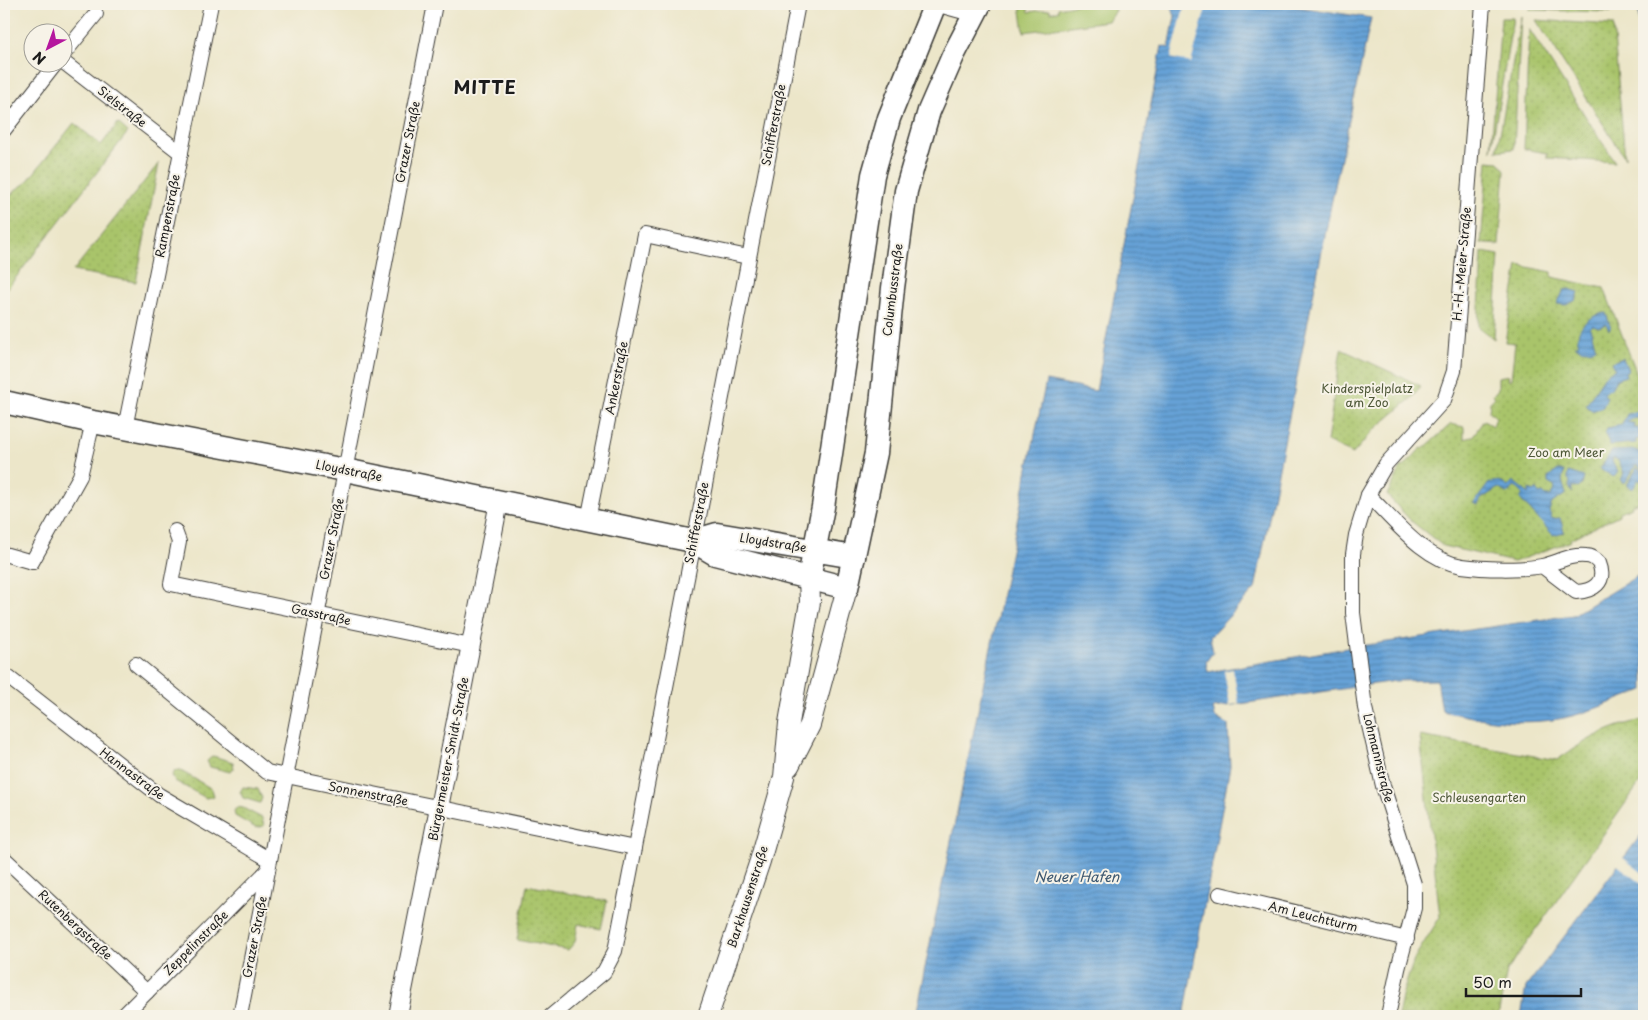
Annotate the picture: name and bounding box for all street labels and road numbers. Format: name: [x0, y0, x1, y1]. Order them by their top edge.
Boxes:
street label: Sielstraße: [94, 81, 151, 131]
street label: Schifferstraße: [756, 82, 790, 167]
street label: Grazer Straße: [390, 99, 424, 184]
street label: Rampenstraße: [150, 173, 184, 259]
street label: H.-H.-Meier-Straße: [1447, 206, 1475, 322]
street label: Columbusstraße: [877, 242, 907, 337]
street label: Ankerstraße: [600, 340, 632, 416]
street label: Lloydstraße: [314, 455, 384, 485]
street label: Schifferstraße: [679, 480, 713, 565]
street label: Grazer Straße: [314, 496, 348, 581]
street label: Lloydstraße: [738, 528, 808, 556]
street label: Gasstraße: [290, 599, 353, 629]
street label: Bürgermeister-Smidt-Straße: [423, 675, 473, 842]
street label: Lohmannstraße: [1359, 711, 1399, 804]
street label: Hannastraße: [96, 743, 169, 804]
street label: Sonnenstraße: [327, 776, 410, 810]
street label: Barkhausenstraße: [722, 843, 772, 950]
street label: Rutenbergstraße: [35, 885, 117, 963]
street label: Grazer Straße: [237, 894, 271, 979]
street label: Am Leuchtturm: [1267, 896, 1360, 936]
street label: Zeppelinstraße: [159, 906, 232, 979]

